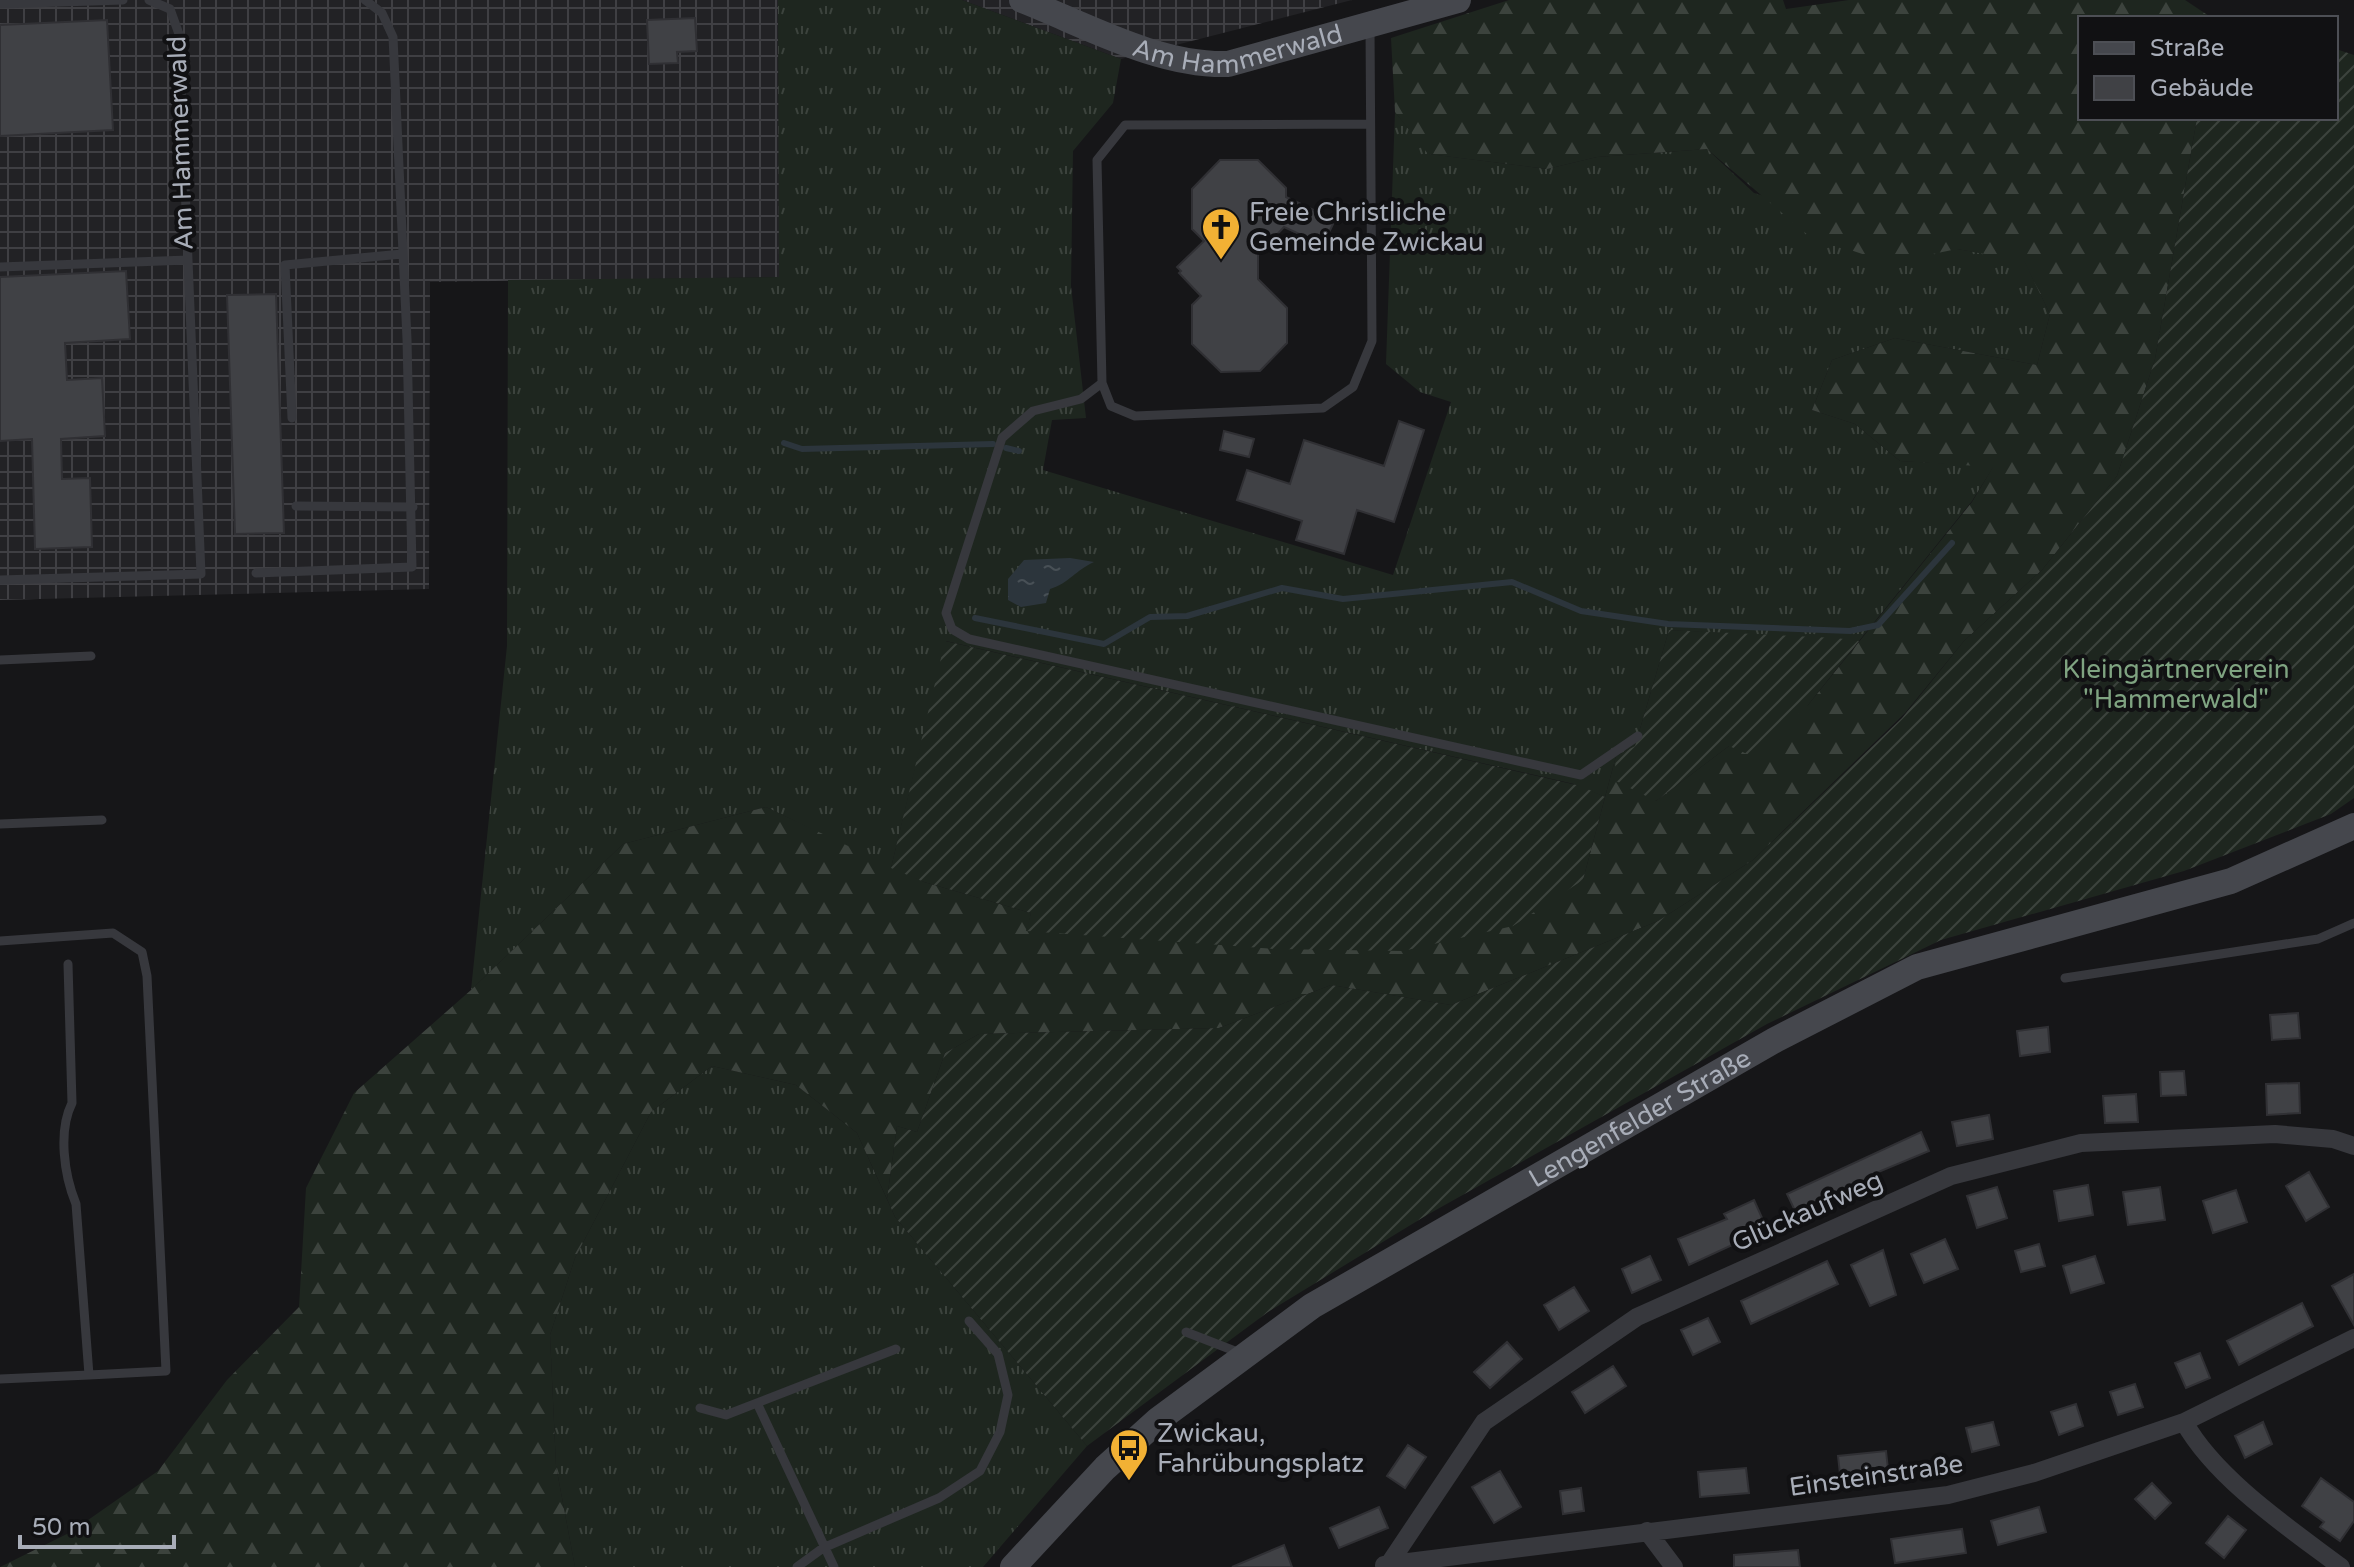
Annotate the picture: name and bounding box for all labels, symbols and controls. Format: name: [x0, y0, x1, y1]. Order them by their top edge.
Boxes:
legend: [2078, 16, 2338, 120]
street label: Am Hammerwald: [1129, 18, 1346, 80]
text: Straße: [2150, 34, 2224, 63]
street label: Am Hammerwald: [161, 35, 200, 251]
text: Gebäude: [2150, 74, 2254, 103]
place label: Freie Christliche Gemeinde Zwickau: [1249, 197, 1484, 258]
church icon: Freie Christliche Gemeinde Zwickau: [1200, 206, 1242, 261]
park label: Kleingärtnerverein "Hammerwald": [2062, 654, 2290, 715]
street label: Lengenfelder Straße: [1523, 1042, 1756, 1194]
street label: Glückaufweg: [1727, 1164, 1887, 1258]
place label: Zwickau, Fahrübungsplatz: [1157, 1418, 1364, 1479]
bus stop icon: Zwickau, Fahrübungsplatz: [1108, 1427, 1150, 1482]
street label: Einsteinstraße: [1787, 1448, 1965, 1503]
scale bar: [20, 1499, 174, 1549]
text: 50 m: [32, 1513, 90, 1542]

